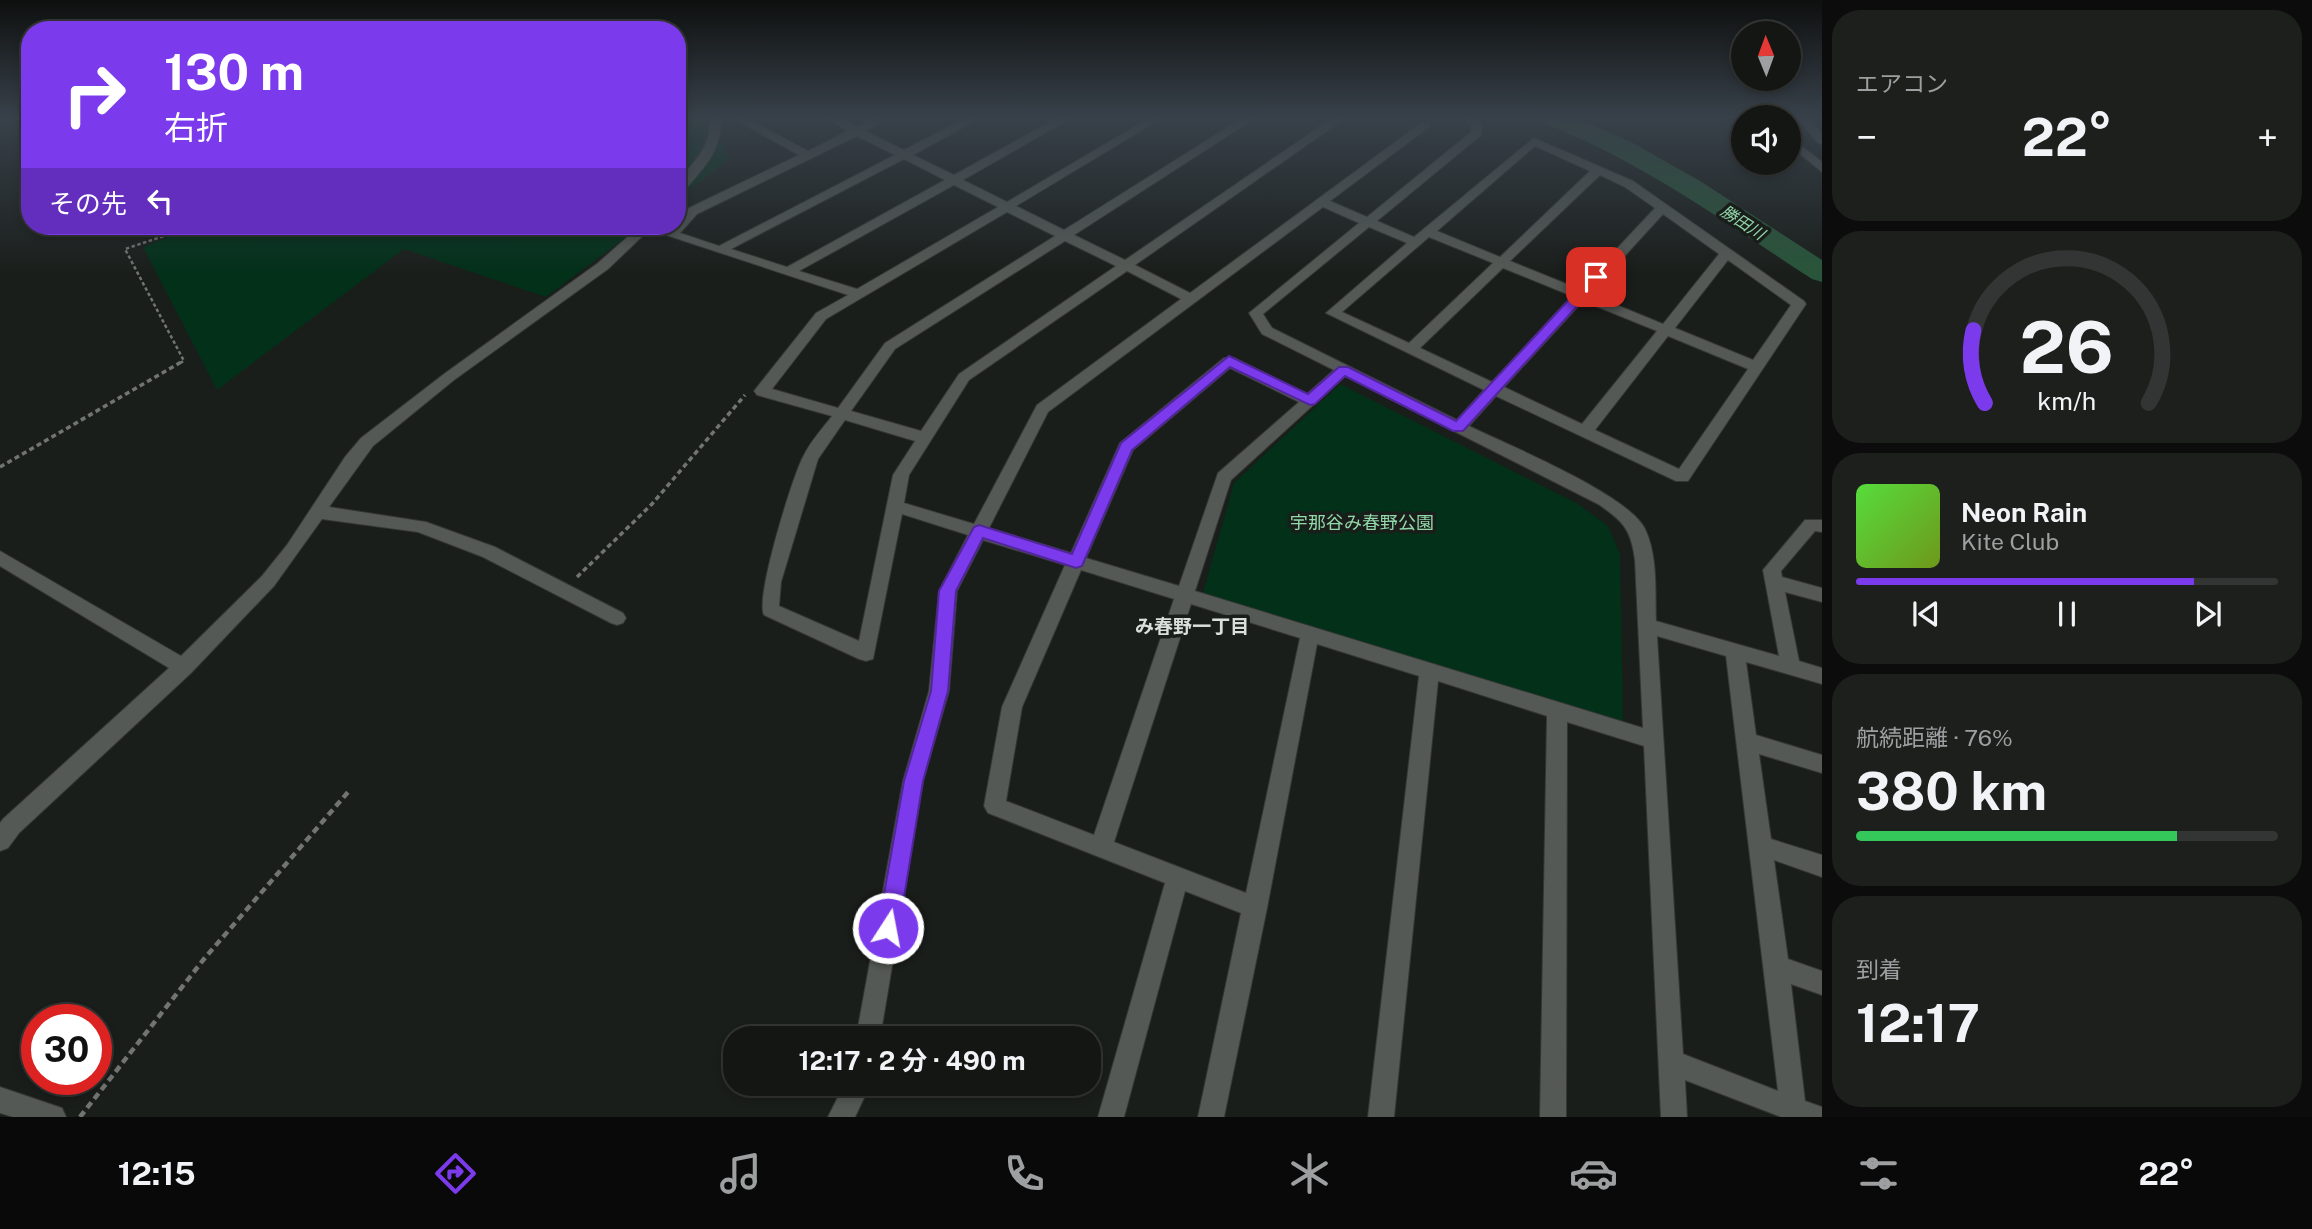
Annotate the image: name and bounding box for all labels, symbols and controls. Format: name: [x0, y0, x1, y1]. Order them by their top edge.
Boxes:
north arrow: [1731, 21, 1801, 91]
map controls: [1731, 21, 1801, 175]
text: 130 m: [164, 43, 304, 101]
icon: right: [49, 49, 140, 140]
text: エアコン: [1856, 70, 1948, 97]
button: sound: [1731, 105, 1801, 175]
text: 22°: [2022, 107, 2112, 168]
text: 右折: [164, 109, 228, 146]
text: −: [1856, 115, 1877, 160]
text: +: [2257, 115, 2278, 160]
icon: left: [141, 182, 179, 220]
text: その先: [49, 188, 127, 219]
water label: 勝田川: [1717, 201, 1770, 245]
pin: [1566, 247, 1626, 307]
icon: arrive: [1577, 258, 1615, 296]
text: 26: [2020, 305, 2114, 390]
text: km/h: [2038, 386, 2096, 416]
text: Neon Rain: [1961, 497, 2087, 528]
park label: 宇那谷み春野公園: [1290, 512, 1434, 533]
text: Kite Club: [1961, 528, 2059, 555]
icon: previous: [1907, 595, 1945, 633]
icon: pause: [2048, 595, 2086, 633]
icon: next: [2189, 595, 2227, 633]
district label: み春野一丁目: [1135, 615, 1249, 637]
text: 航続距離 · 76%: [1856, 724, 2013, 751]
text: 380 km: [1856, 761, 2047, 822]
position arrow: [851, 891, 925, 965]
text: 到着: [1856, 956, 1902, 983]
text: 12:17: [1856, 993, 1980, 1054]
speed limit sign: 30: [21, 1004, 112, 1095]
text: 12:17 · 2 分 · 490 m: [798, 1045, 1026, 1076]
icon: directions: [431, 1149, 480, 1198]
icon: music: [716, 1149, 765, 1198]
icon: phone: [1000, 1149, 1049, 1198]
icon: climate: [1285, 1149, 1334, 1198]
icon: car: [1569, 1149, 1618, 1198]
icon: filters: [1854, 1149, 1903, 1198]
text: 12:15: [118, 1155, 196, 1192]
text: 22°: [2138, 1155, 2194, 1192]

